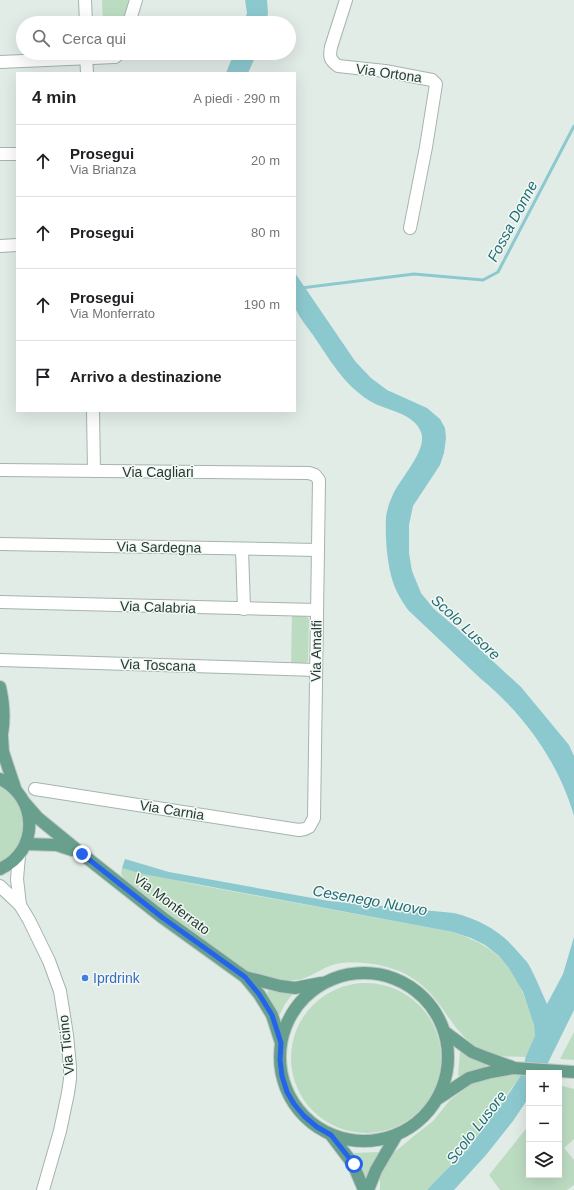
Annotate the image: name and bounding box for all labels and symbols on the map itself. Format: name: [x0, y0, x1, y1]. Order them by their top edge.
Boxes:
street label: Via Ortona: [355, 60, 423, 86]
water label: Fossa Donne: [484, 178, 540, 264]
street label: Via Cagliari: [122, 464, 194, 480]
street label: Via Sardegna: [117, 538, 202, 556]
water label: Scolo Lusore: [428, 591, 504, 663]
street label: Via Calabria: [120, 598, 196, 616]
street label: Via Amalfi: [307, 620, 325, 682]
street label: Via Toscana: [120, 656, 196, 674]
street label: Via Carnia: [139, 797, 206, 823]
route end: [73, 845, 91, 863]
street label: Via Monferrato: [131, 870, 214, 938]
water label: Cesenego Nuovo: [311, 882, 429, 918]
place label: Iprdrink: [93, 970, 141, 986]
marker: Iprdrink: [80, 973, 90, 983]
street label: Via Ticino: [55, 1014, 77, 1076]
water label: Scolo Lusore: [442, 1087, 510, 1167]
route start: [345, 1155, 363, 1173]

